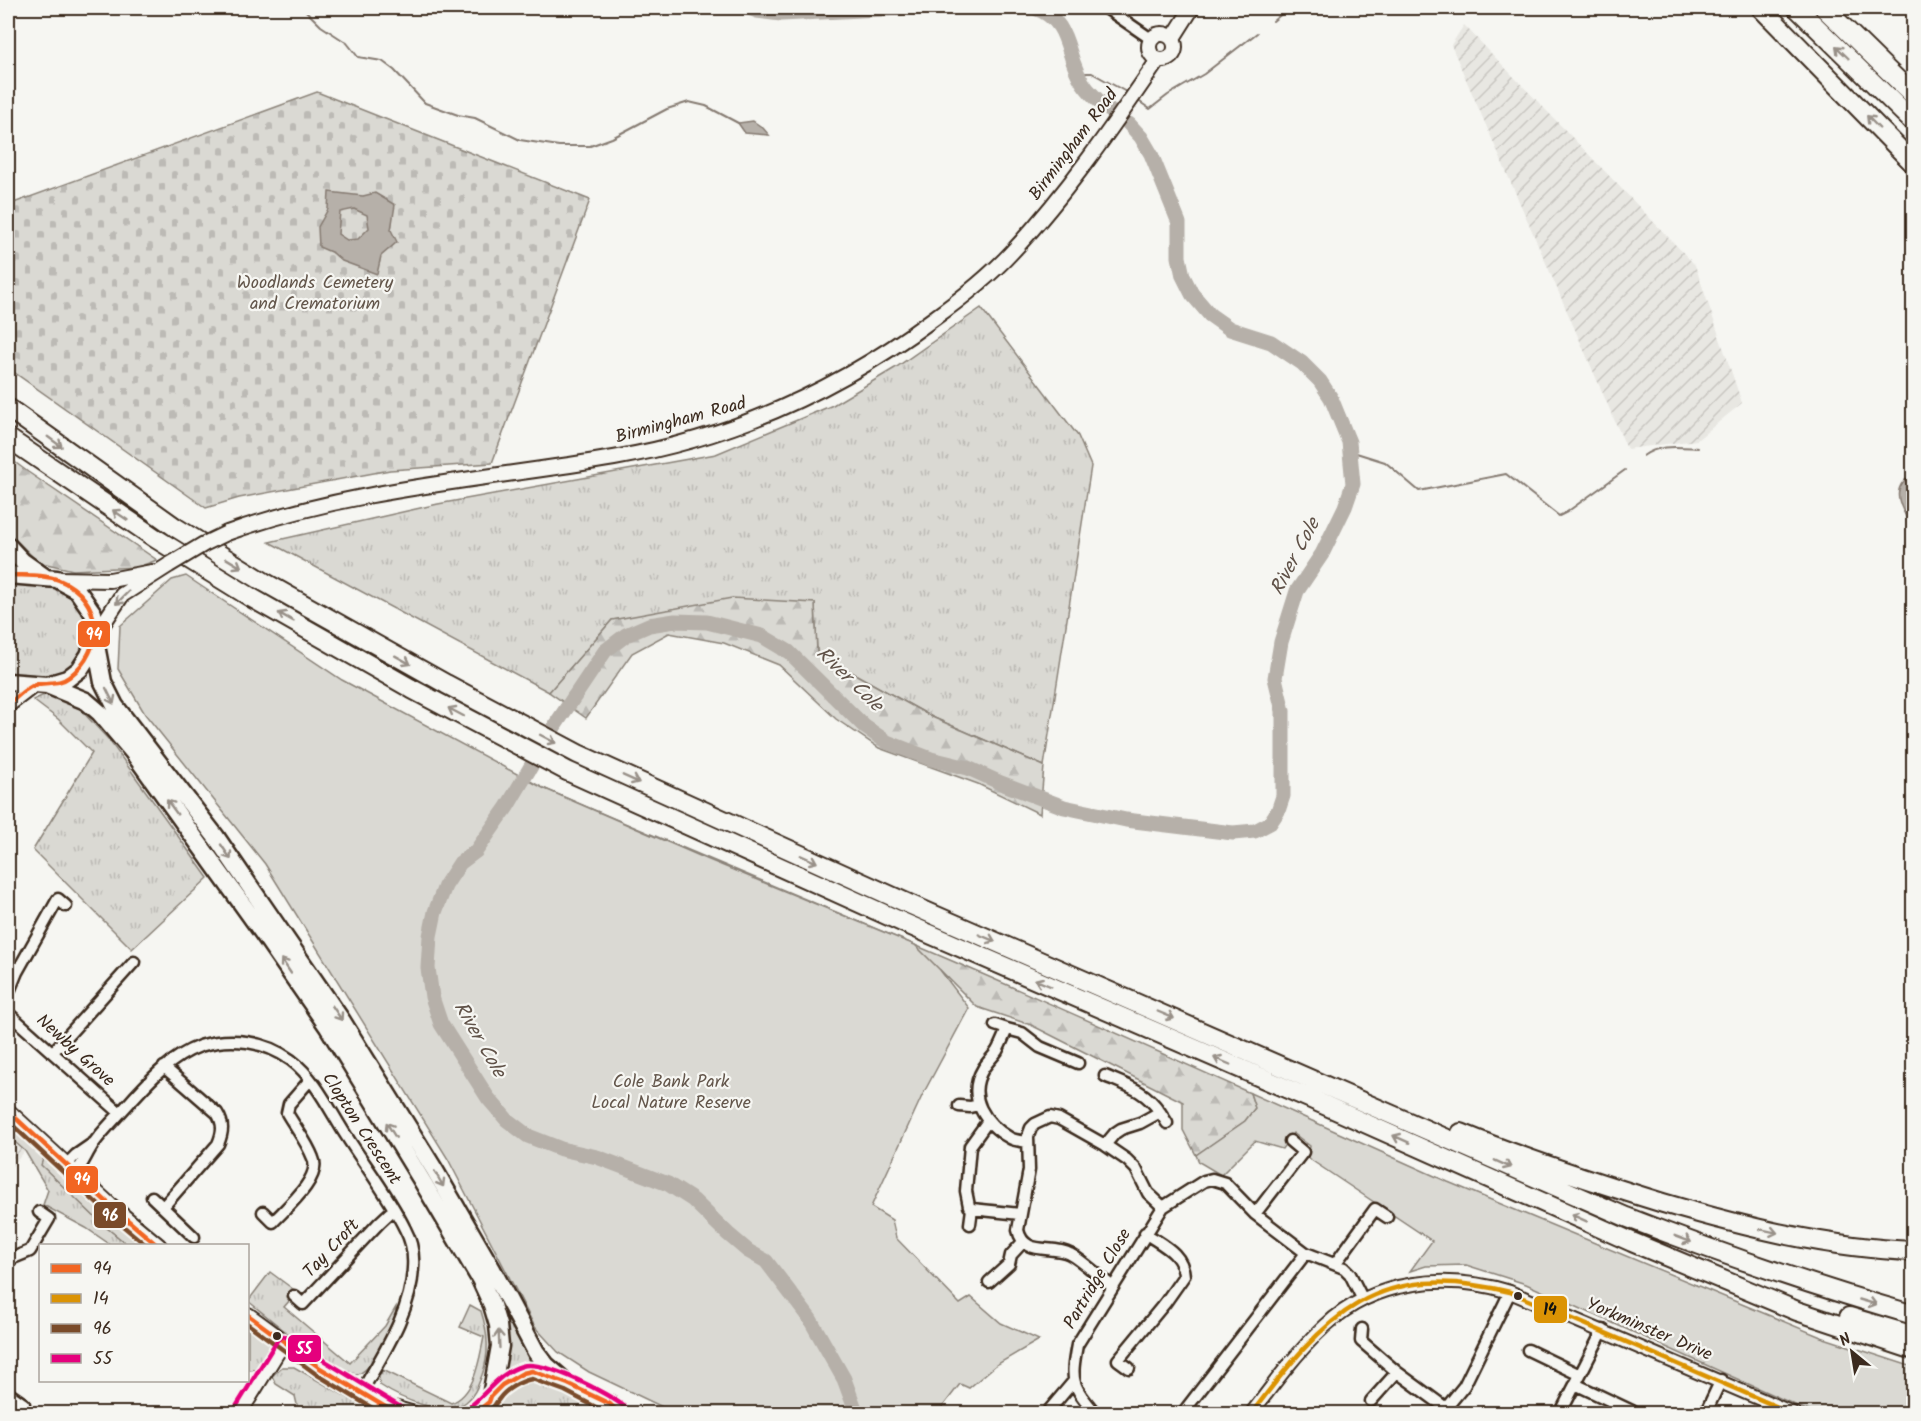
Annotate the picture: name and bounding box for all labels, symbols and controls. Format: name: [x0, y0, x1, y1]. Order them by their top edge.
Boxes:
one-way arrow: [1835, 44, 1850, 59]
street label: Birmingham Road: [1022, 82, 1127, 207]
one-way arrow: [1866, 114, 1881, 129]
park label: Woodlands Cemetery and Crematorium: [237, 269, 394, 319]
street label: Birmingham Road: [612, 389, 751, 452]
one-way arrow: [47, 436, 63, 448]
one-way arrow: [112, 509, 129, 521]
water label: River Cole: [1262, 511, 1331, 601]
one-way arrow: [225, 558, 242, 570]
one-way arrow: [115, 590, 129, 605]
one-way arrow: [278, 610, 295, 622]
line badge: 94: [77, 620, 111, 648]
text: 94: [86, 623, 103, 648]
water label: River Cole: [808, 639, 892, 722]
one-way arrow: [394, 654, 411, 666]
one-way arrow: [105, 686, 116, 704]
one-way arrow: [448, 706, 465, 718]
one-way arrow: [538, 734, 556, 745]
one-way arrow: [622, 774, 640, 785]
one-way arrow: [166, 800, 179, 816]
one-way arrow: [220, 843, 232, 860]
one-way arrow: [799, 854, 817, 865]
one-way arrow: [977, 933, 996, 944]
one-way arrow: [280, 958, 292, 975]
one-way arrow: [1034, 977, 1052, 988]
water label: River Cole: [444, 996, 515, 1086]
one-way arrow: [331, 1004, 343, 1021]
street label: Newby Grove: [29, 1007, 121, 1095]
one-way arrow: [1157, 1011, 1175, 1022]
one-way arrow: [1213, 1055, 1231, 1066]
street label: Clopton Crescent: [314, 1067, 409, 1192]
park label: Cole Bank Park Local Nature Reserve: [591, 1068, 751, 1118]
one-way arrow: [385, 1122, 397, 1139]
one-way arrow: [1392, 1133, 1410, 1144]
one-way arrow: [1493, 1159, 1512, 1170]
line badge: 94: [65, 1165, 99, 1194]
text: 94: [74, 1168, 91, 1193]
one-way arrow: [434, 1170, 446, 1187]
line badge: 96: [93, 1201, 127, 1229]
text: 96: [102, 1204, 119, 1229]
street label: Tay Croft: [297, 1212, 368, 1285]
one-way arrow: [1570, 1212, 1588, 1223]
street label: Partridge Close: [1056, 1223, 1140, 1335]
one-way arrow: [1759, 1226, 1778, 1238]
one-way arrow: [1673, 1234, 1692, 1245]
legend: [39, 1244, 249, 1382]
text: 94: [93, 1255, 112, 1284]
text: 14: [93, 1285, 109, 1314]
unlabelled marker: [1512, 1290, 1524, 1302]
street label: Yorkminster Drive: [1581, 1290, 1717, 1370]
line badge: 14: [1533, 1295, 1568, 1324]
one-way arrow: [1858, 1297, 1877, 1308]
text: 14: [1543, 1298, 1557, 1323]
text: 96: [93, 1315, 112, 1344]
north arrow: [1822, 1322, 1882, 1382]
text: N: [1835, 1327, 1856, 1354]
one-way arrow: [494, 1329, 505, 1349]
unlabelled marker: [271, 1330, 283, 1342]
line badge: 55: [287, 1334, 322, 1363]
text: 55: [295, 1337, 314, 1362]
text: 55: [93, 1345, 114, 1374]

